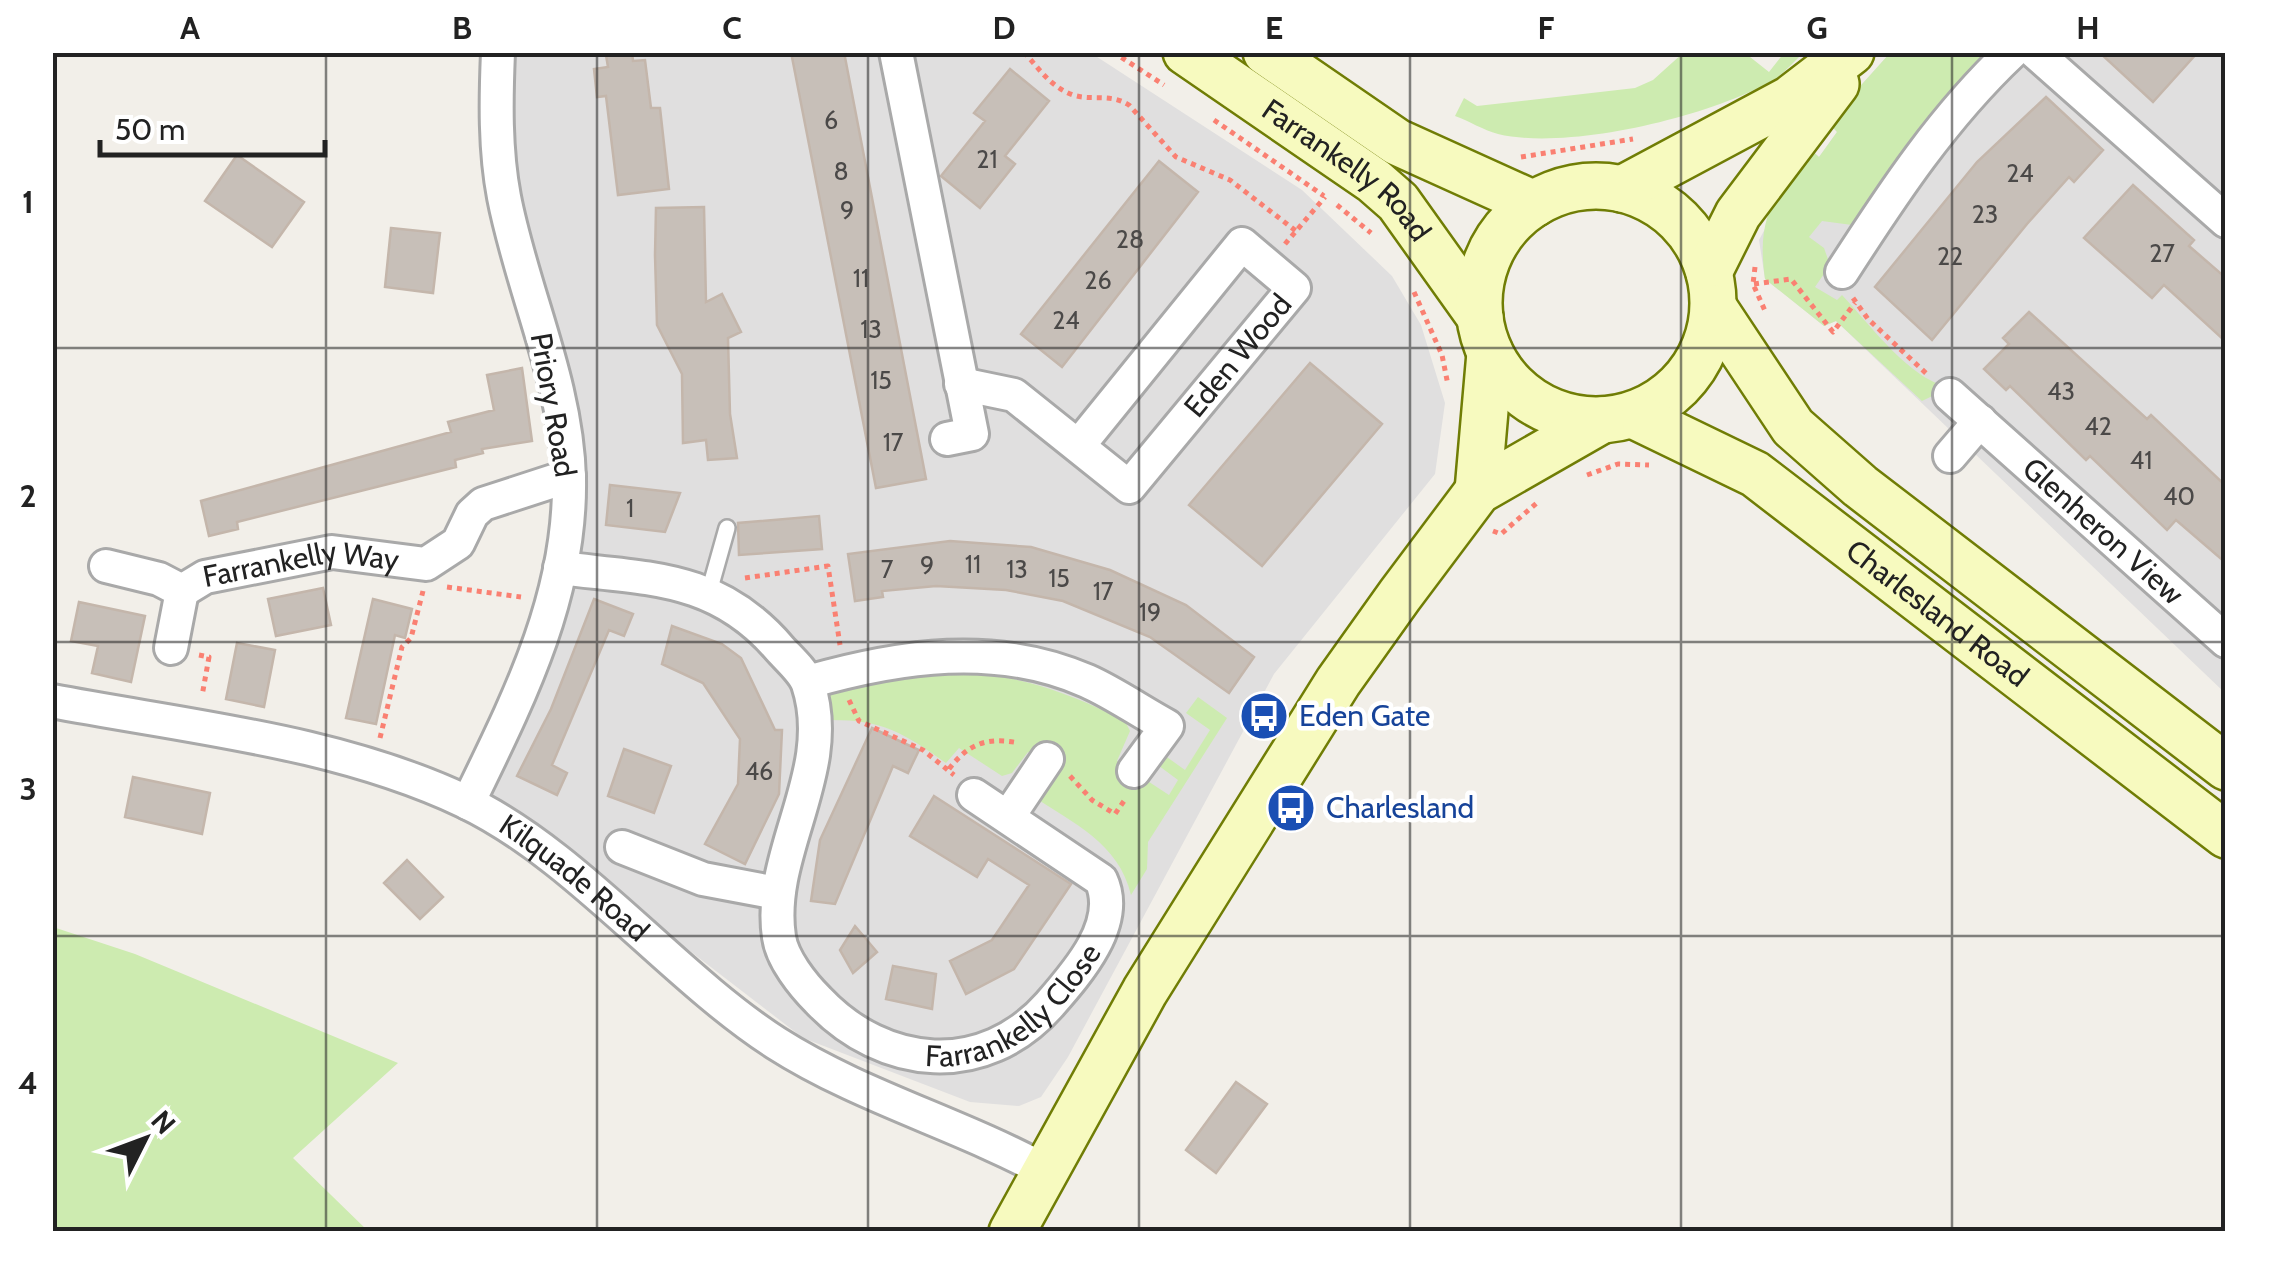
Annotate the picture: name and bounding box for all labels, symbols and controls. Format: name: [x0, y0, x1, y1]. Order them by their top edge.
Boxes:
text: A: [180, 8, 200, 47]
text: B: [452, 8, 472, 47]
text: C: [722, 8, 742, 47]
text: D: [992, 8, 1016, 47]
text: E: [1265, 8, 1283, 47]
text: F: [1538, 8, 1555, 47]
text: G: [1806, 8, 1828, 47]
text: H: [2076, 8, 2100, 47]
street label: Farrankelly Road: [1255, 91, 1439, 248]
scale bar: [100, 95, 325, 157]
house number: 6: [824, 105, 838, 135]
text: 50 m: [115, 111, 185, 148]
house number: 21: [976, 144, 998, 174]
house number: 8: [833, 156, 849, 186]
house number: 24: [2006, 158, 2034, 188]
text: 1: [22, 182, 34, 221]
house number: 9: [840, 195, 854, 225]
house number: 23: [1972, 199, 1998, 229]
house number: 28: [1116, 224, 1144, 254]
house number: 27: [2149, 238, 2175, 268]
house number: 22: [1937, 241, 1963, 271]
house number: 11: [853, 263, 869, 293]
house number: 26: [1084, 265, 1112, 295]
street label: Eden Wood: [1176, 286, 1299, 424]
house number: 24: [1052, 305, 1080, 335]
house number: 13: [860, 314, 882, 344]
street label: Priory Road: [523, 330, 584, 480]
house number: 15: [870, 365, 892, 395]
house number: 43: [2047, 376, 2075, 406]
house number: 42: [2084, 411, 2112, 441]
house number: 17: [883, 427, 904, 457]
house number: 41: [2130, 445, 2152, 475]
street label: Glenheron View: [2015, 450, 2192, 613]
text: 2: [20, 476, 36, 515]
house number: 40: [2163, 481, 2195, 511]
house number: 1: [626, 493, 634, 523]
street label: Farrankelly Way: [200, 532, 401, 595]
street label: Charlesland Road: [1839, 532, 2036, 695]
house number: 11: [965, 549, 981, 579]
house number: 9: [920, 550, 934, 580]
house number: 7: [881, 554, 894, 584]
house number: 13: [1006, 554, 1028, 584]
house number: 15: [1048, 563, 1070, 593]
house number: 17: [1093, 576, 1114, 606]
house number: 19: [1139, 597, 1161, 627]
bus stop icon: Eden Gate: [1238, 690, 1290, 742]
place label: Eden Gate: [1299, 697, 1430, 734]
house number: 46: [745, 756, 773, 786]
text: 3: [19, 769, 37, 808]
bus stop icon: Charlesland: [1265, 782, 1317, 834]
place label: Charlesland: [1326, 789, 1474, 826]
street label: Kilquade Road: [493, 806, 657, 949]
street label: Farrankelly Close: [924, 937, 1109, 1075]
text: 4: [18, 1063, 38, 1102]
north arrow: [95, 1089, 195, 1189]
text: N: [144, 1104, 183, 1141]

